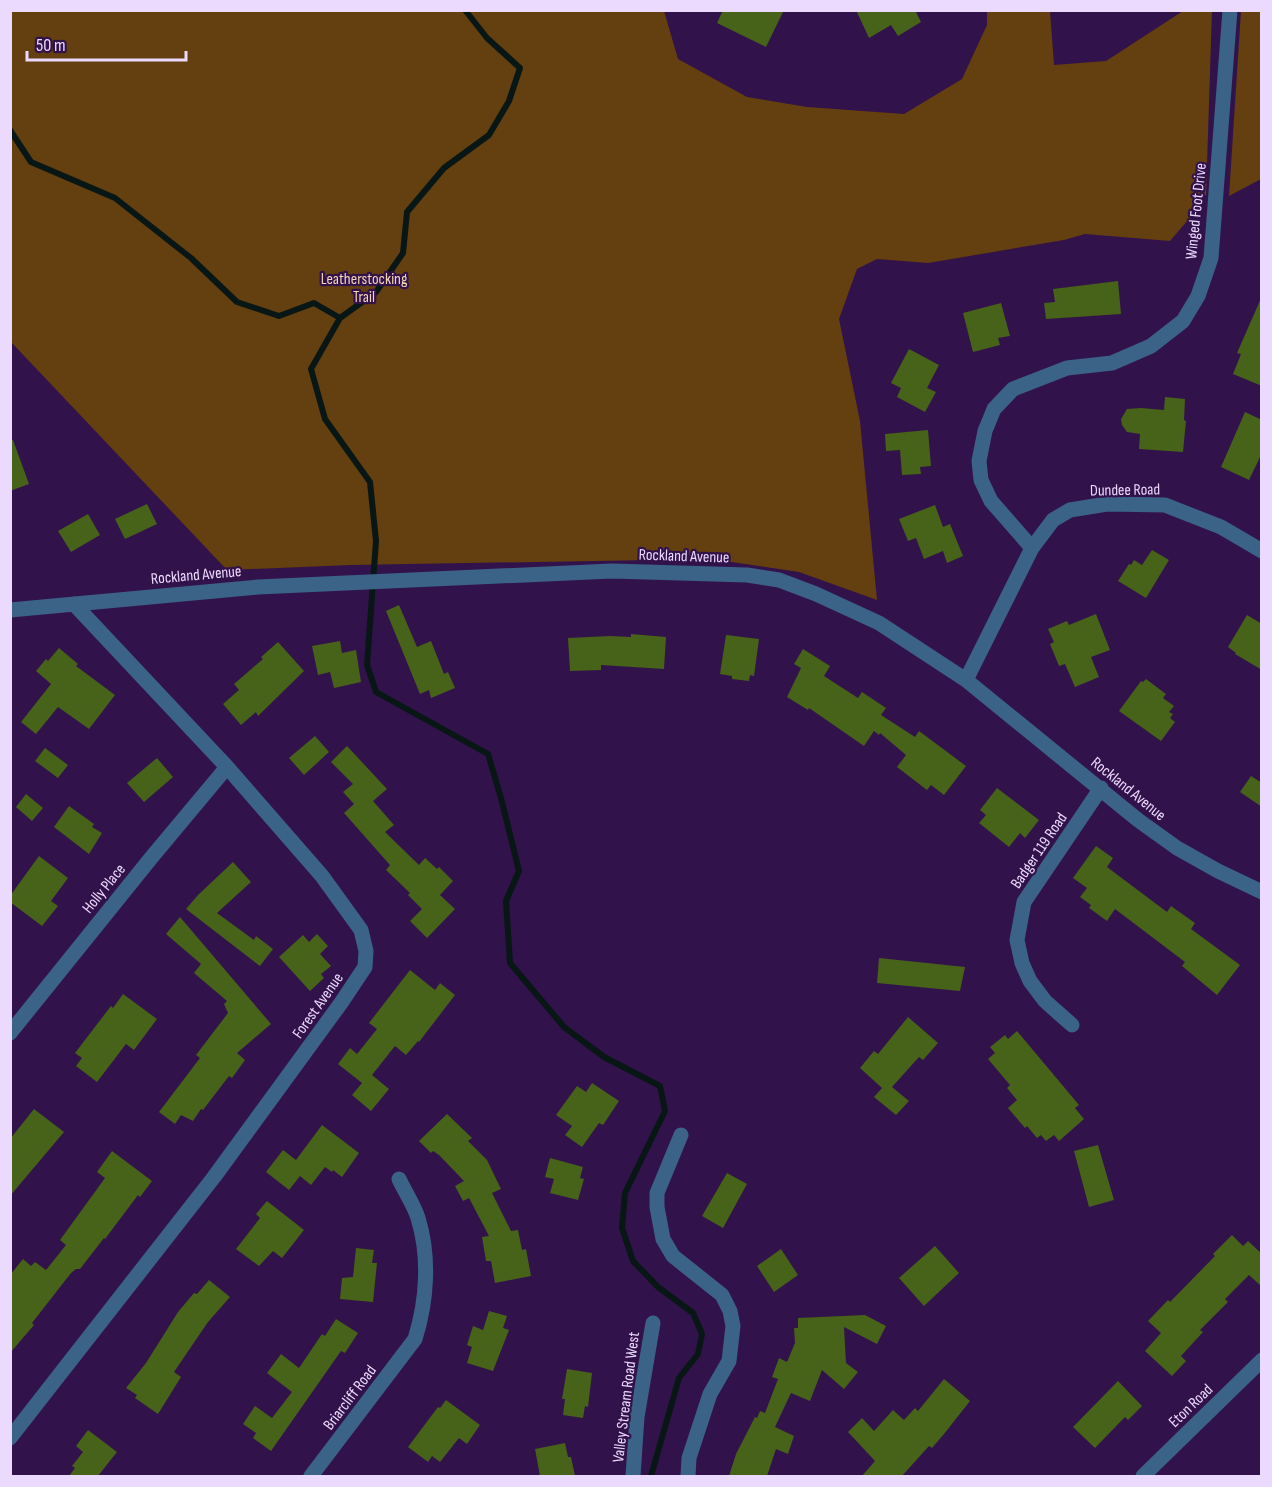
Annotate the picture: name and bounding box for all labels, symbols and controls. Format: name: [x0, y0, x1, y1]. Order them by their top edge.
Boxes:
scale bar: [27, 24, 186, 62]
text: 50 m: [36, 35, 66, 56]
street label: Winged Foot Drive: [1182, 162, 1211, 260]
park label: Leatherstocking Trail: [321, 270, 407, 307]
street label: Dundee Road: [1090, 480, 1160, 501]
street label: Rockland Avenue: [638, 545, 730, 568]
street label: Rockland Avenue: [150, 562, 242, 589]
street label: Rockland Avenue: [1087, 753, 1169, 825]
street label: Badger 119 Road: [1007, 809, 1072, 892]
street label: Holly Place: [78, 860, 130, 918]
street label: Forest Avenue: [289, 969, 348, 1042]
street label: Valley Stream Road West: [609, 1331, 644, 1464]
street label: Briarcliff Road: [320, 1362, 381, 1434]
street label: Eton Road: [1165, 1380, 1217, 1432]

